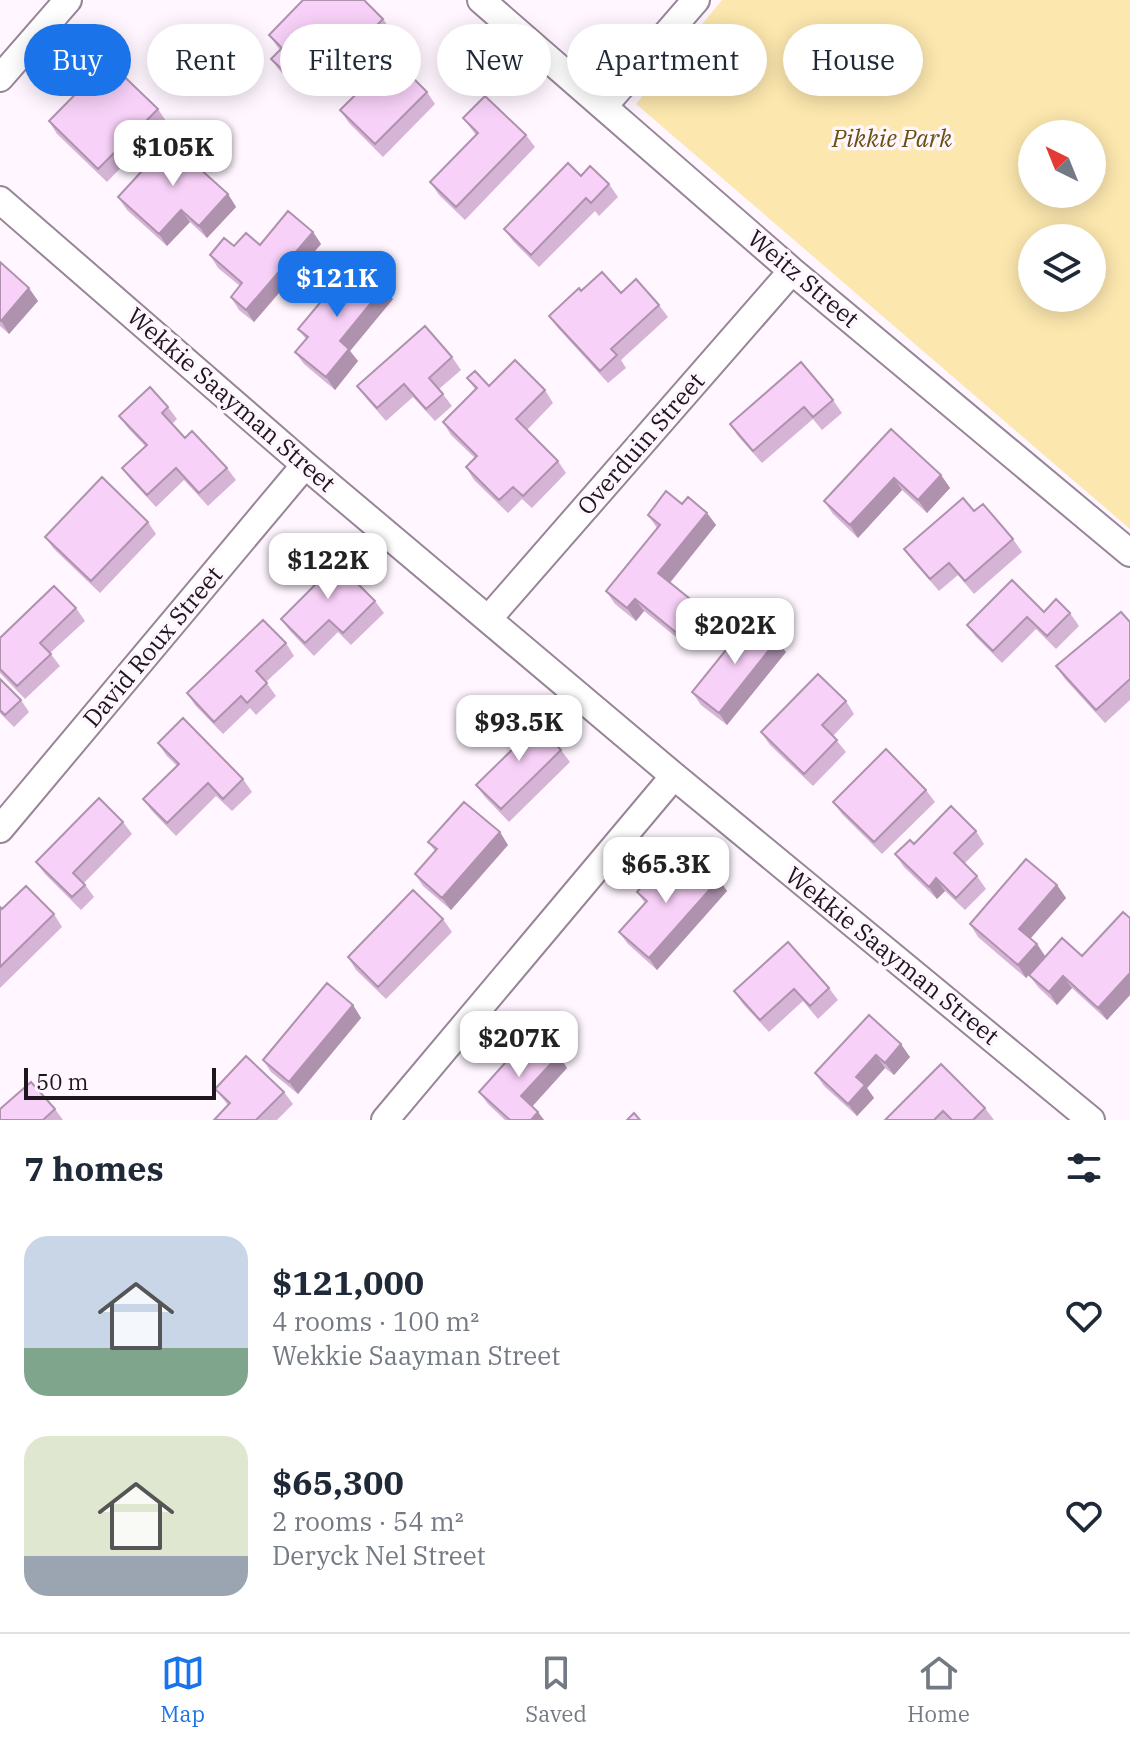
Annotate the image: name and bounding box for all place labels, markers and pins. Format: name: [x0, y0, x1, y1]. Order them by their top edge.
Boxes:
pin: $105K: [117, 120, 229, 188]
pin: $121K: [281, 251, 393, 319]
pin: $122K: [272, 533, 384, 601]
pin: $202K: [679, 598, 791, 666]
pin: $93.5K: [454, 695, 584, 763]
pin: $65.3K: [601, 837, 731, 905]
pin: $207K: [463, 1011, 575, 1079]

